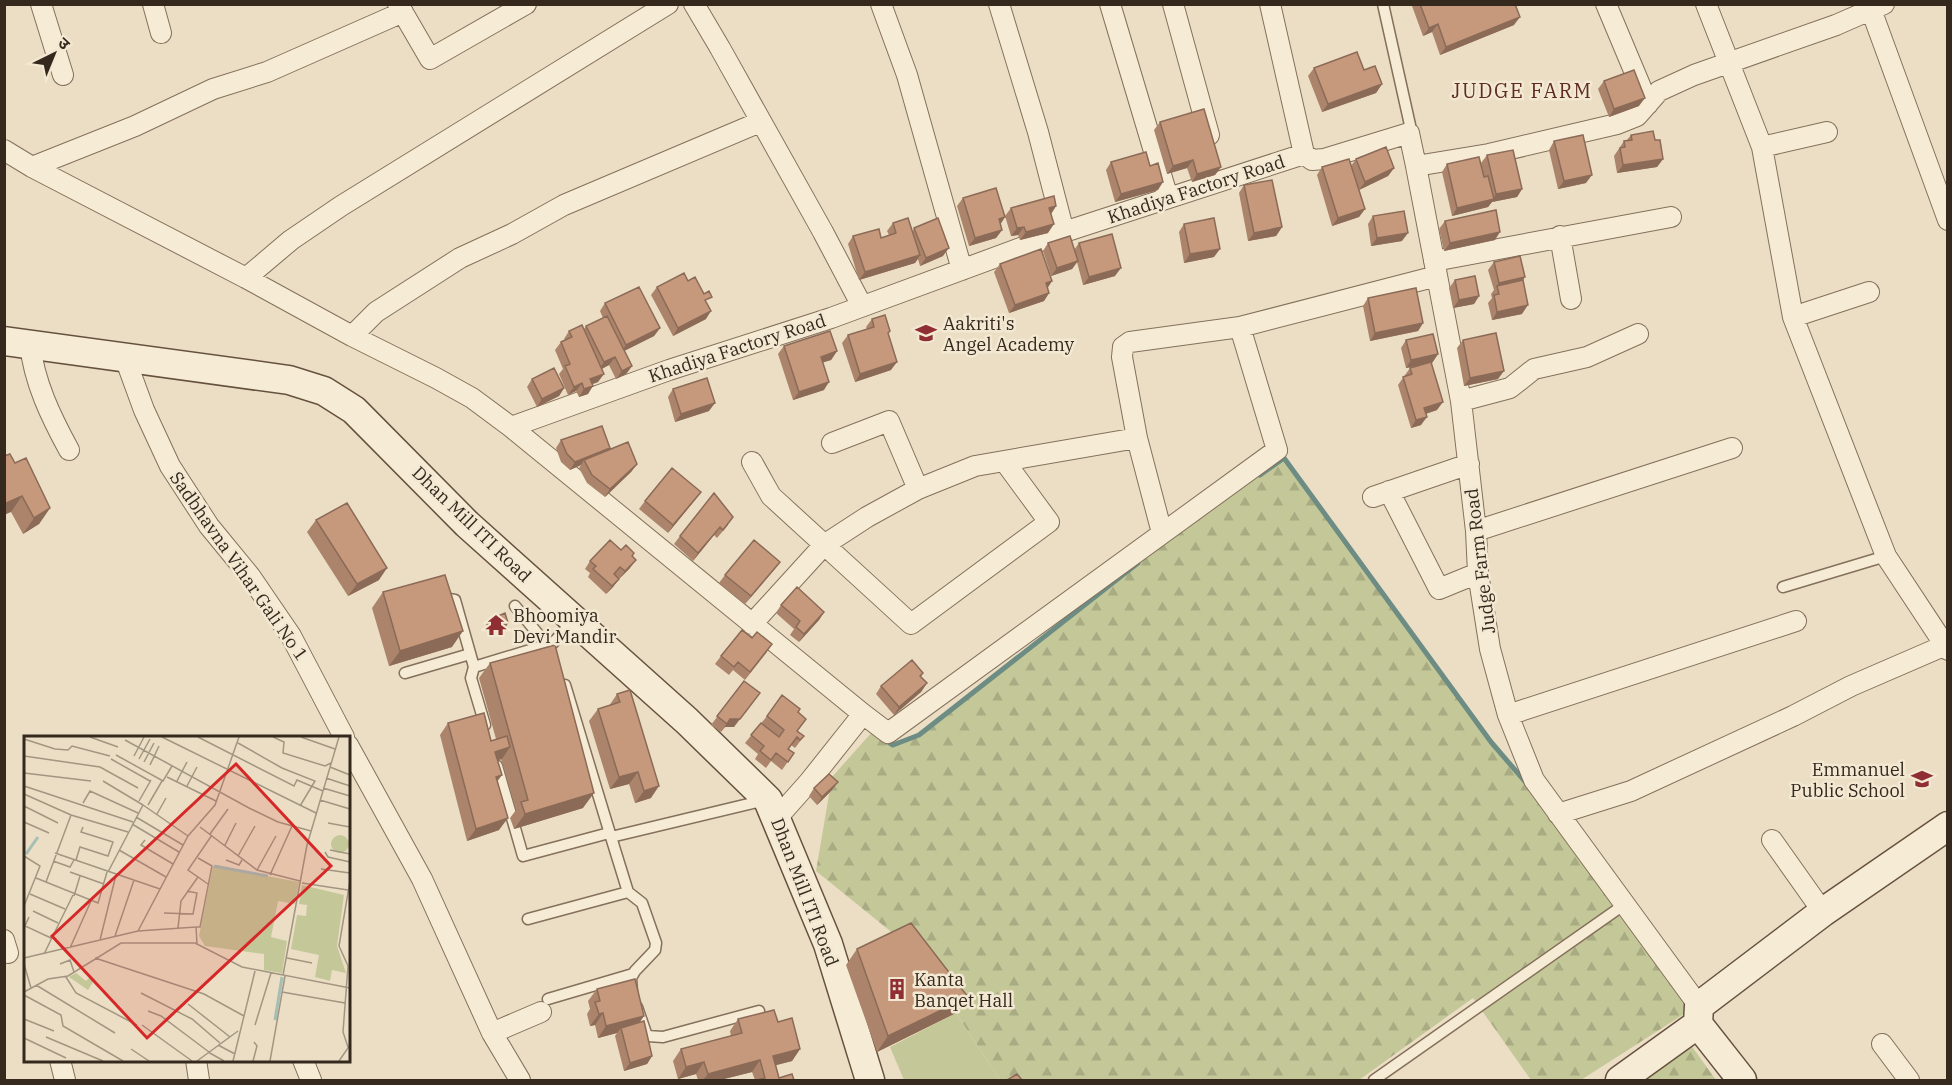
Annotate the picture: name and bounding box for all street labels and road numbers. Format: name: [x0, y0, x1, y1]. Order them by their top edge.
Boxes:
street label: Khadiya Factory Road: [1104, 149, 1288, 229]
street label: Khadiya Factory Road: [645, 308, 829, 388]
street label: Dhan Mill ITI Road: [408, 461, 537, 587]
street label: Sadbhavna Vihar Gali No 1: [165, 467, 313, 665]
street label: Judge Farm Road: [1460, 487, 1500, 635]
street label: Dhan Mill ITI Road: [766, 815, 844, 969]

